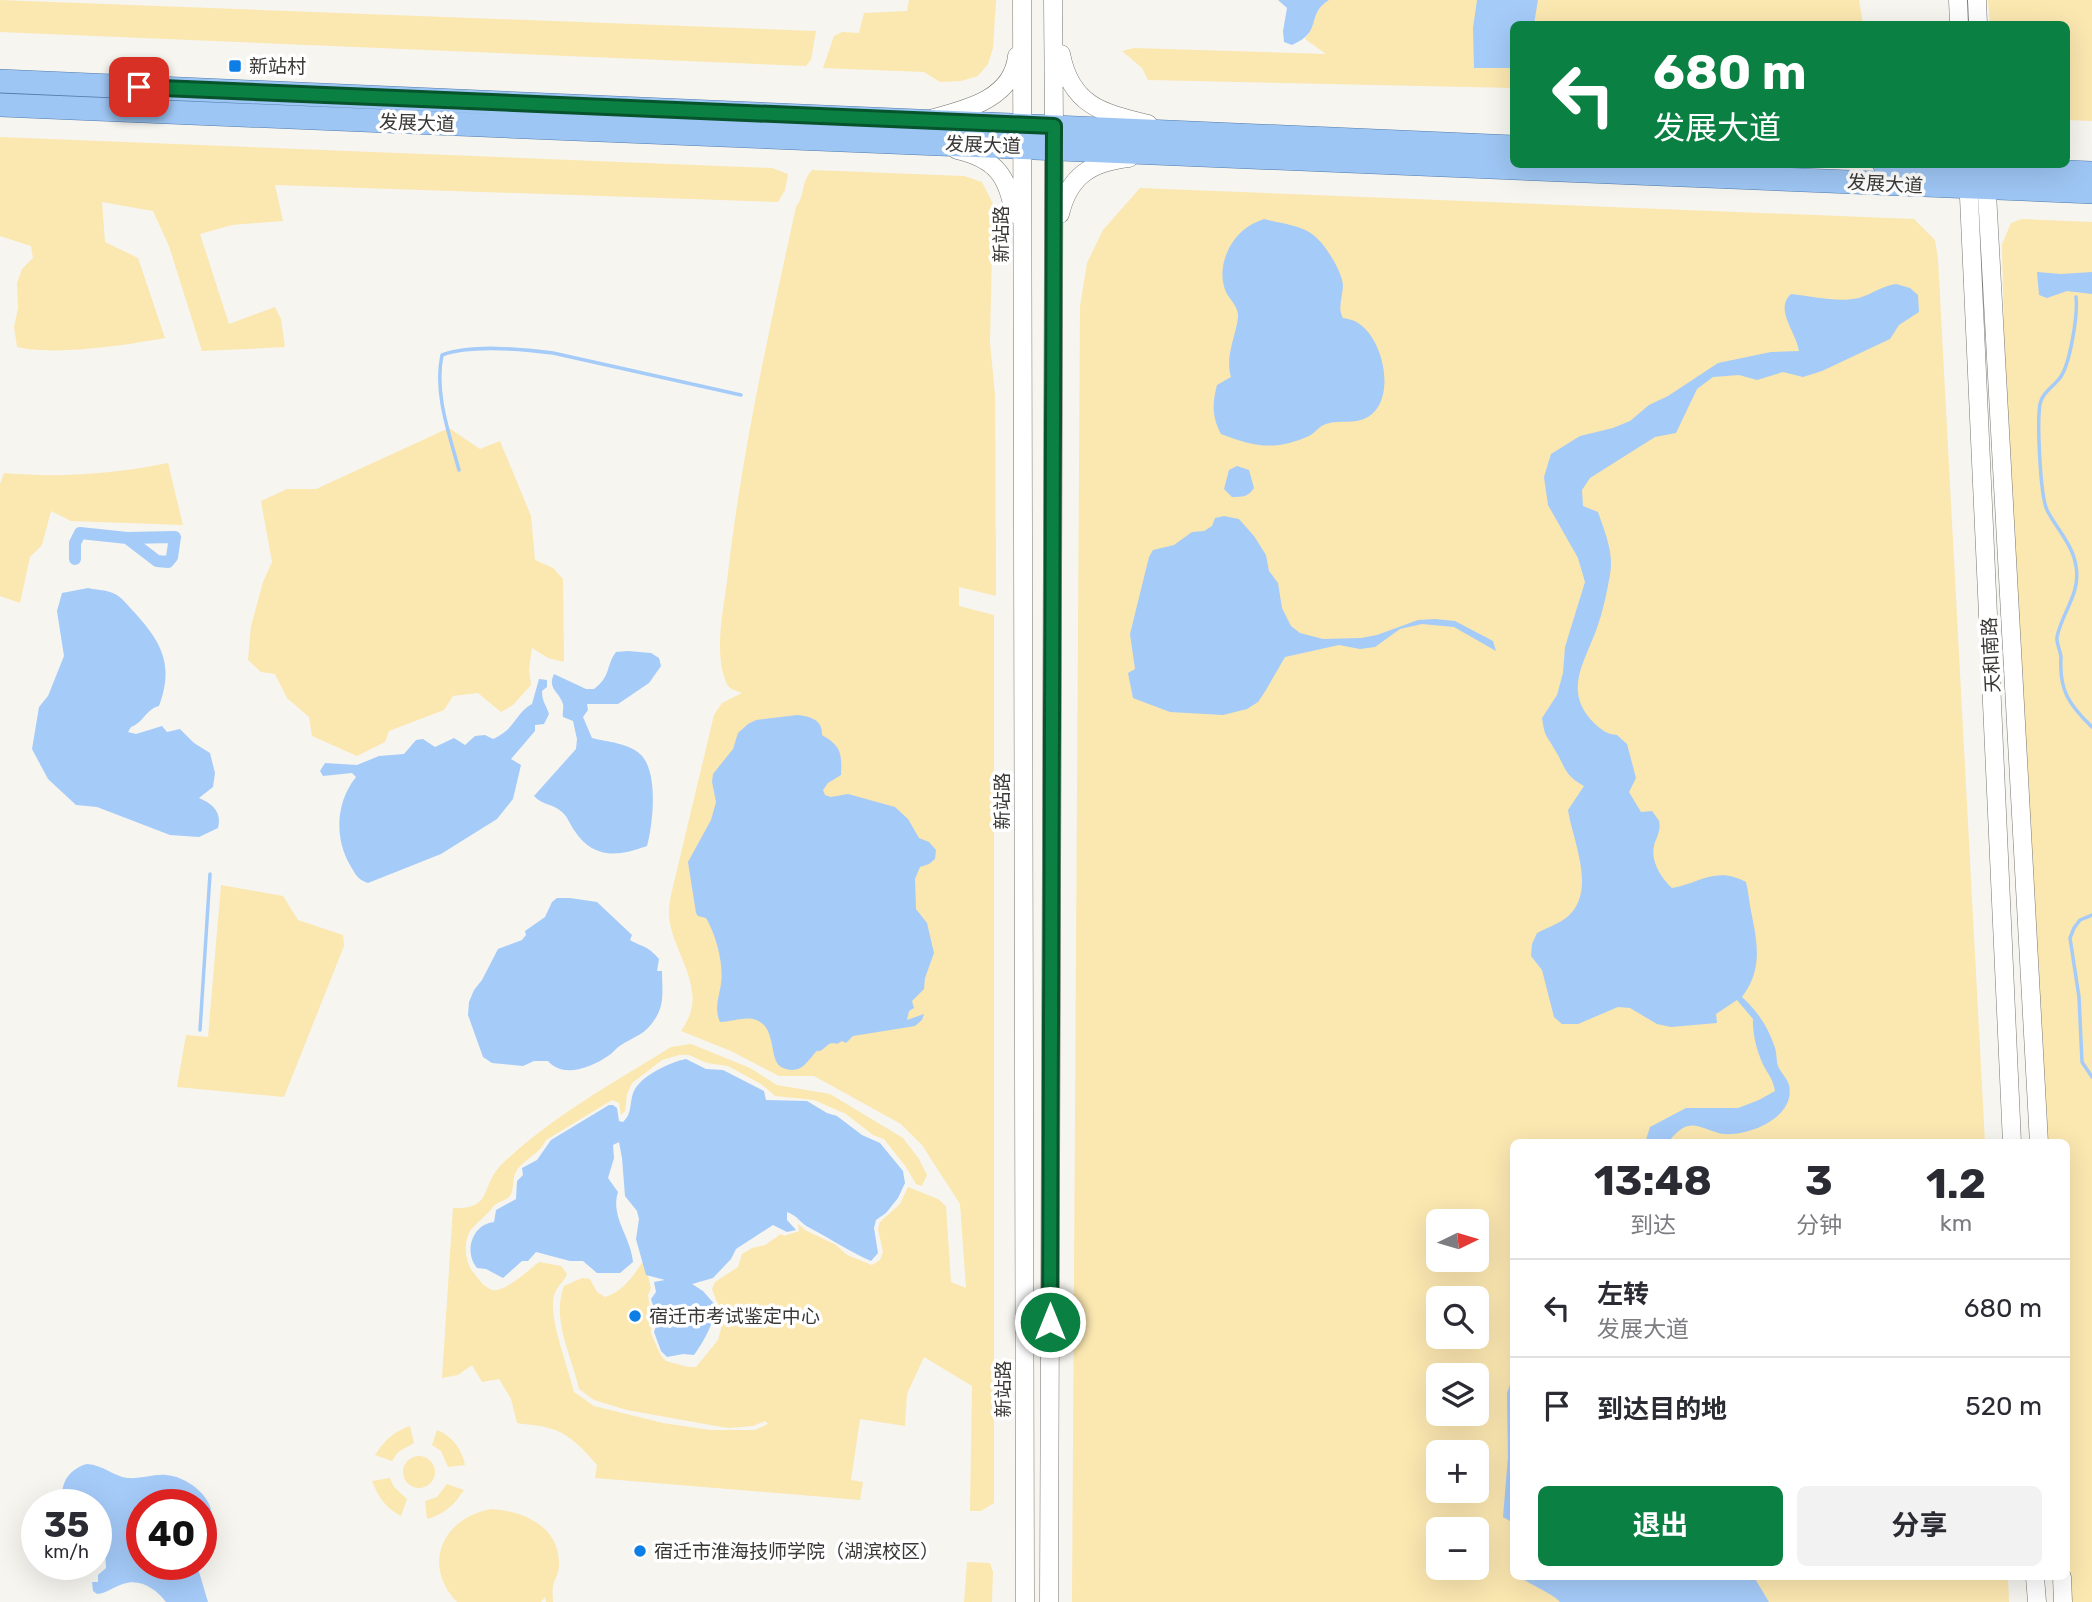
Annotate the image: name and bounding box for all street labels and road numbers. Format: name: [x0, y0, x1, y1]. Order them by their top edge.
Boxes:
street label: 发展大道: [379, 110, 455, 136]
street label: 发展大道: [945, 132, 1021, 158]
street label: 发展大道: [1846, 171, 1924, 197]
street label: 新站路: [990, 205, 1013, 263]
street label: 天和南路: [1978, 616, 2004, 694]
street label: 新站路: [991, 772, 1014, 830]
street label: 新站路: [992, 1360, 1015, 1418]

